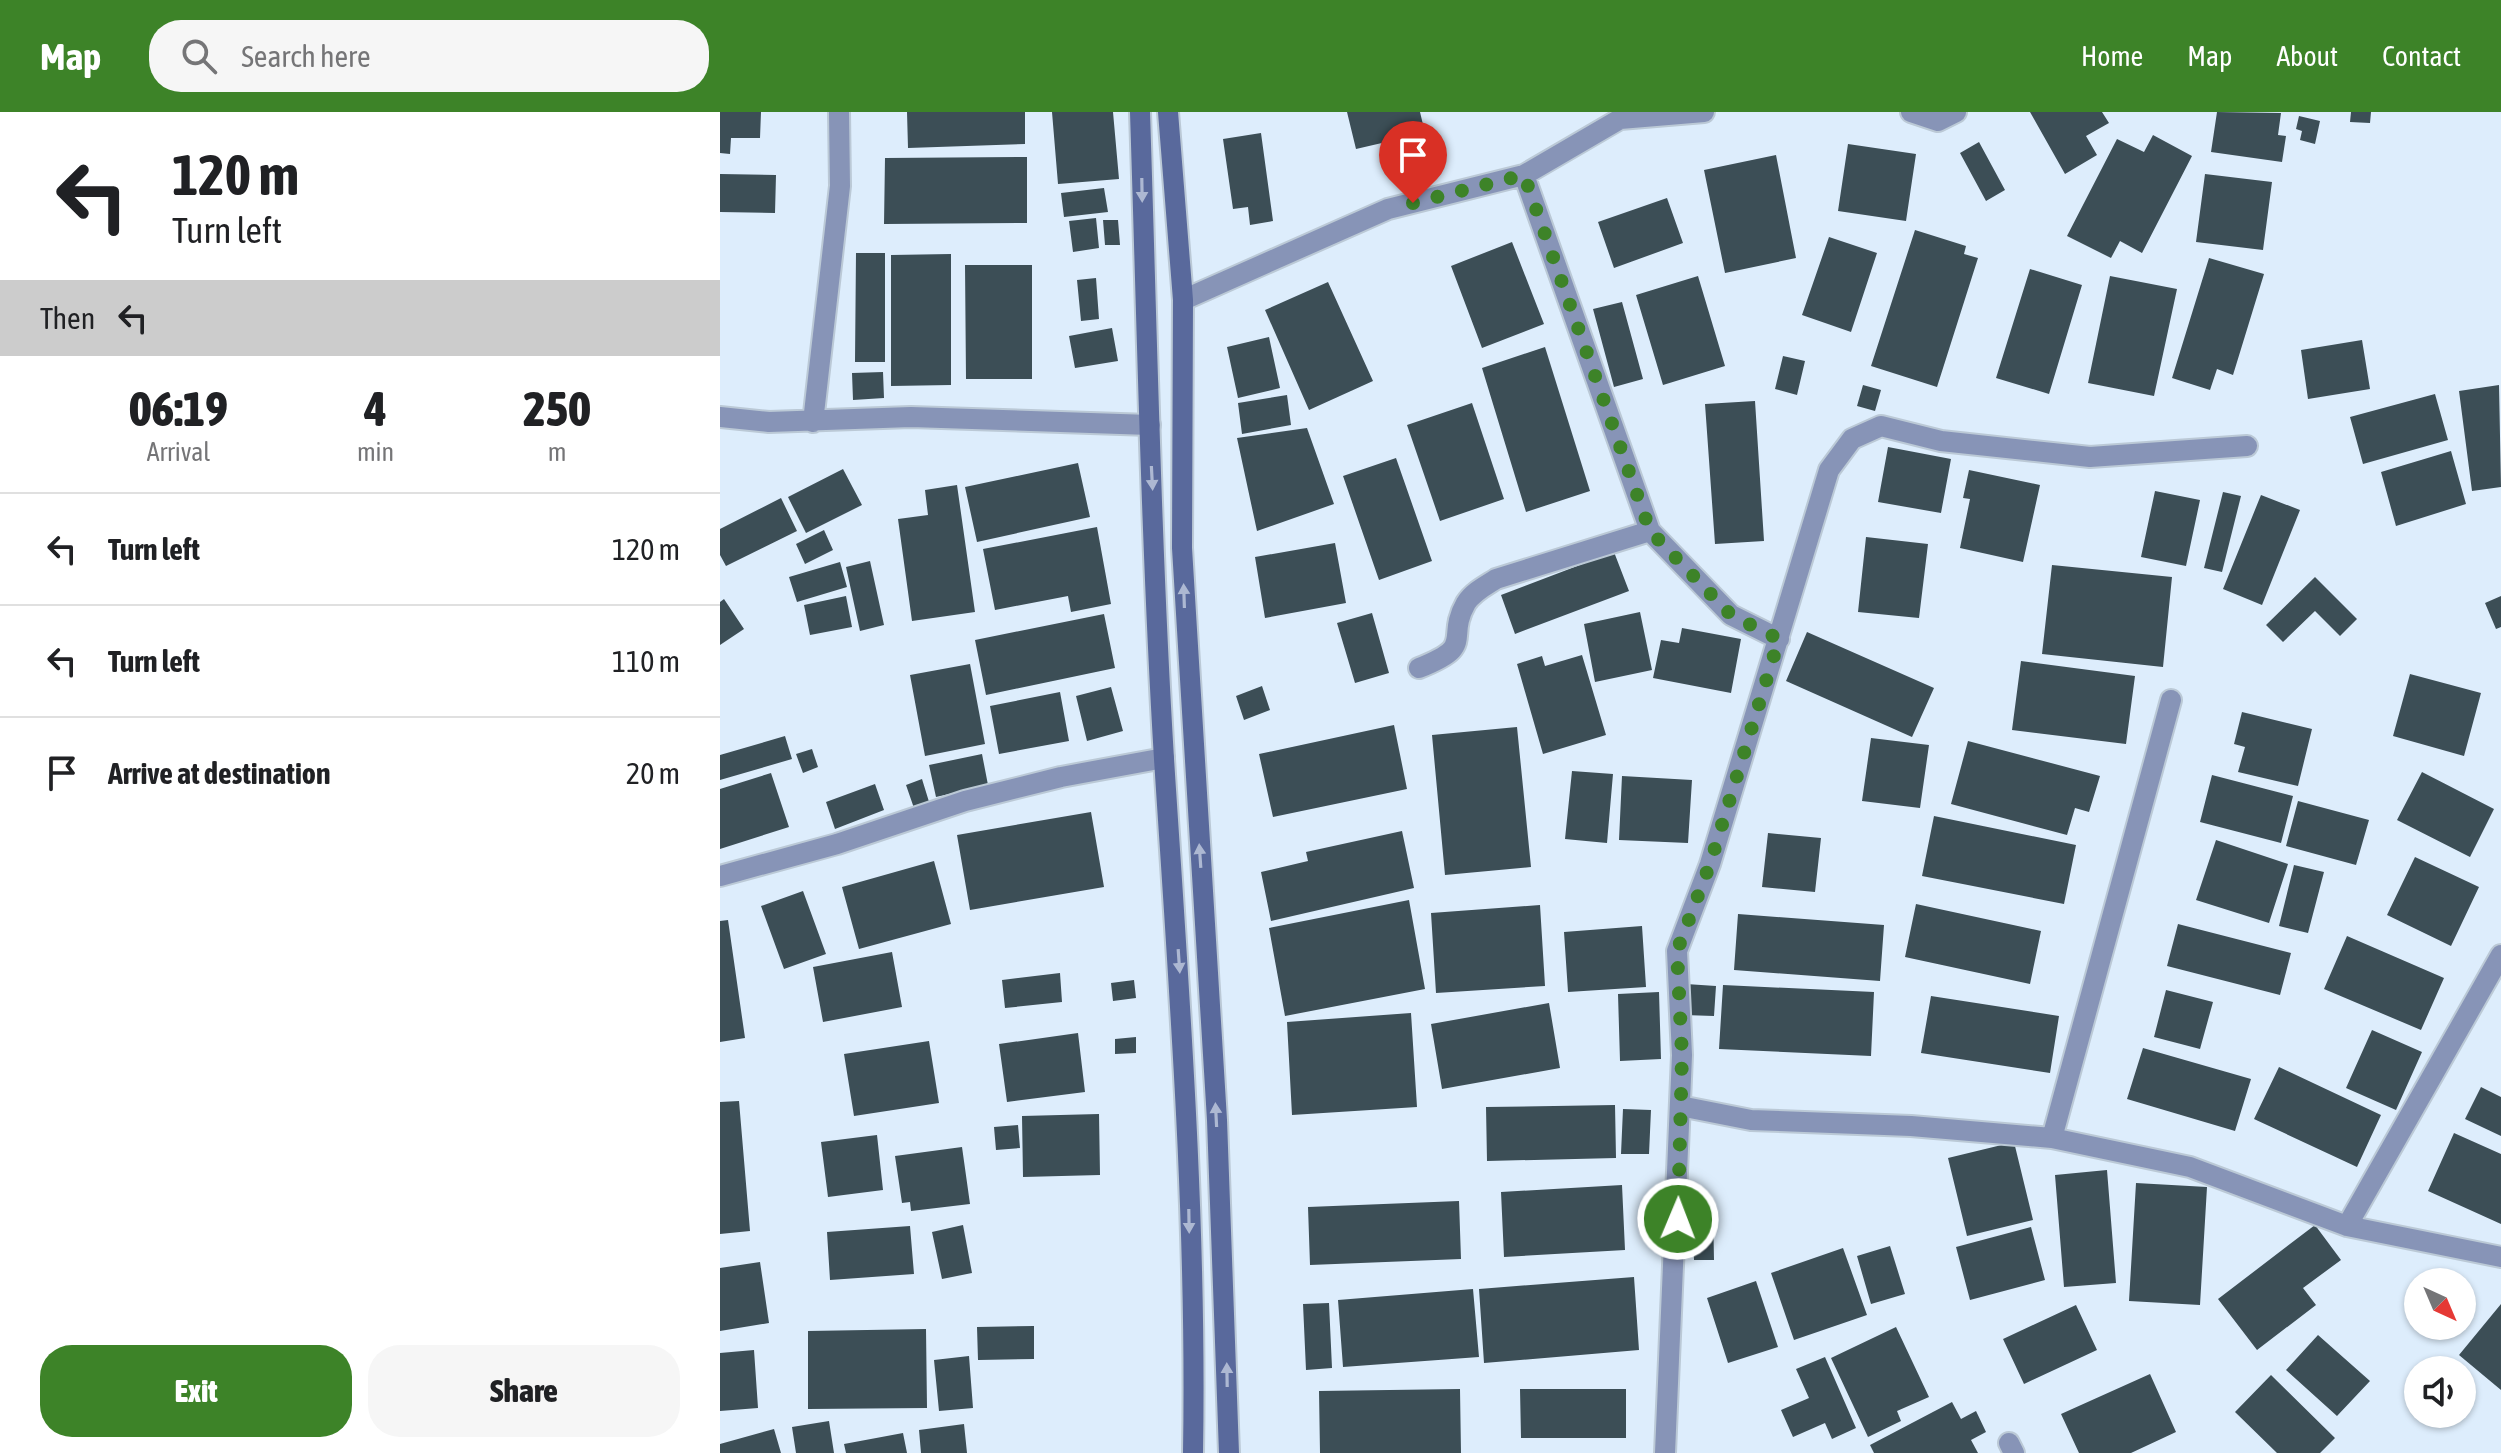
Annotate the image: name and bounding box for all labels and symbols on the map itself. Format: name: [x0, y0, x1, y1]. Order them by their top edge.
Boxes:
pin: [1379, 121, 1447, 203]
one-way arrow: [1136, 178, 1148, 203]
one-way arrow: [1146, 466, 1159, 491]
one-way arrow: [1178, 583, 1191, 608]
one-way arrow: [1193, 843, 1206, 868]
one-way arrow: [1173, 949, 1186, 974]
one-way arrow: [1210, 1102, 1223, 1127]
position arrow: [1636, 1177, 1720, 1261]
one-way arrow: [1183, 1209, 1195, 1234]
north arrow: [2404, 1268, 2476, 1340]
one-way arrow: [1221, 1362, 1234, 1387]

